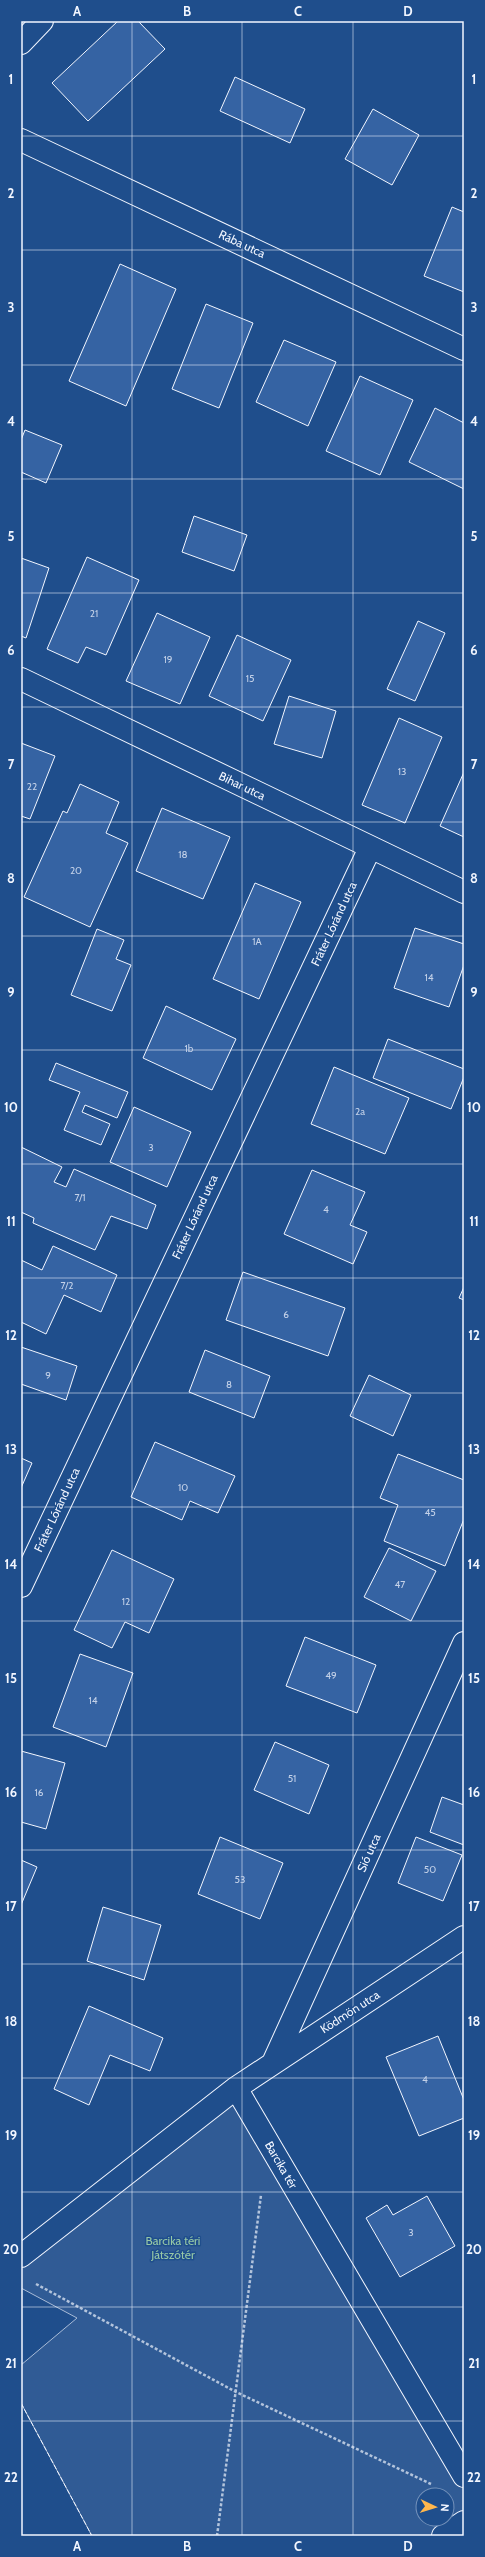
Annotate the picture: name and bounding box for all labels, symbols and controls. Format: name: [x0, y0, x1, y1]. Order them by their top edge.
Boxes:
text: A: [73, 3, 82, 19]
text: B: [183, 3, 191, 19]
text: C: [294, 3, 302, 19]
text: D: [403, 3, 413, 19]
text: 1: [9, 71, 13, 87]
text: 1: [472, 71, 476, 87]
text: 2: [8, 185, 15, 201]
text: 2: [471, 185, 478, 201]
street label: Rába utca: [217, 226, 268, 261]
text: 3: [7, 299, 15, 315]
text: 3: [470, 299, 478, 315]
text: 4: [7, 413, 15, 429]
text: 4: [470, 413, 478, 429]
text: 5: [8, 528, 15, 544]
text: 5: [471, 528, 478, 544]
house number: 21: [90, 607, 98, 620]
text: 6: [7, 642, 15, 658]
text: 6: [470, 642, 478, 658]
house number: 19: [164, 653, 173, 666]
house number: 15: [246, 672, 254, 685]
text: 7: [8, 756, 15, 772]
text: 7: [471, 756, 478, 772]
house number: 13: [398, 765, 406, 778]
street label: Bihar utca: [217, 768, 268, 803]
house number: 22: [27, 780, 37, 793]
house number: 18: [178, 848, 188, 861]
house number: 20: [70, 864, 82, 877]
text: 8: [7, 870, 15, 886]
text: 8: [470, 870, 478, 886]
street label: Fráter Lóránd utca: [307, 879, 360, 968]
house number: 1A: [252, 935, 263, 948]
house number: 14: [424, 971, 434, 984]
text: 9: [7, 984, 15, 1000]
text: 9: [470, 984, 478, 1000]
house number: 1b: [185, 1042, 194, 1055]
text: 10: [4, 1099, 18, 1115]
text: 10: [467, 1099, 481, 1115]
house number: 2a: [355, 1105, 365, 1118]
house number: 3: [148, 1141, 154, 1154]
street label: Fráter Lóránd utca: [168, 1172, 221, 1261]
house number: 7/1: [75, 1191, 85, 1204]
house number: 4: [323, 1203, 329, 1216]
text: 11: [6, 1213, 16, 1229]
text: 11: [469, 1213, 479, 1229]
house number: 7/2: [61, 1279, 73, 1292]
house number: 6: [283, 1308, 289, 1321]
text: 12: [5, 1327, 17, 1343]
text: 12: [468, 1327, 480, 1343]
house number: 9: [45, 1369, 51, 1382]
house number: 8: [226, 1378, 232, 1391]
text: 13: [5, 1441, 17, 1457]
text: 13: [468, 1441, 480, 1457]
street label: Fráter Lóránd utca: [30, 1465, 83, 1554]
house number: 10: [178, 1481, 188, 1494]
house number: 45: [424, 1506, 436, 1519]
text: 14: [5, 1556, 17, 1572]
text: 14: [468, 1556, 480, 1572]
house number: 47: [395, 1578, 405, 1591]
house number: 12: [122, 1595, 130, 1608]
house number: 49: [325, 1669, 337, 1682]
text: 15: [5, 1670, 17, 1686]
text: 15: [468, 1670, 480, 1686]
house number: 14: [88, 1694, 98, 1707]
house number: 51: [288, 1772, 296, 1785]
text: 16: [5, 1784, 17, 1800]
text: 16: [468, 1784, 480, 1800]
house number: 16: [35, 1786, 44, 1799]
street label: Sió utca: [353, 1831, 384, 1874]
house number: 50: [424, 1863, 436, 1876]
house number: 53: [235, 1873, 245, 1886]
text: 17: [5, 1898, 17, 1914]
text: 17: [468, 1898, 480, 1914]
street label: Ködmön utca: [317, 1987, 382, 2036]
text: 18: [5, 2013, 17, 2029]
text: 18: [468, 2013, 480, 2029]
house number: 4: [422, 2073, 428, 2086]
text: 19: [5, 2127, 17, 2143]
text: 19: [468, 2127, 480, 2143]
street label: Barcika tér: [262, 2138, 301, 2191]
house number: 3: [408, 2226, 414, 2239]
park label: Barcika téri Játszótér: [146, 2233, 200, 2262]
text: 20: [3, 2241, 19, 2257]
text: 20: [466, 2241, 482, 2257]
text: 21: [5, 2355, 17, 2371]
text: 21: [468, 2355, 480, 2371]
text: 22: [4, 2469, 18, 2485]
text: 22: [467, 2469, 481, 2485]
north arrow: [415, 2487, 455, 2527]
text: N: [438, 2503, 452, 2512]
text: A: [73, 2538, 82, 2554]
text: B: [183, 2538, 191, 2554]
text: C: [294, 2538, 302, 2554]
text: D: [403, 2538, 413, 2554]

